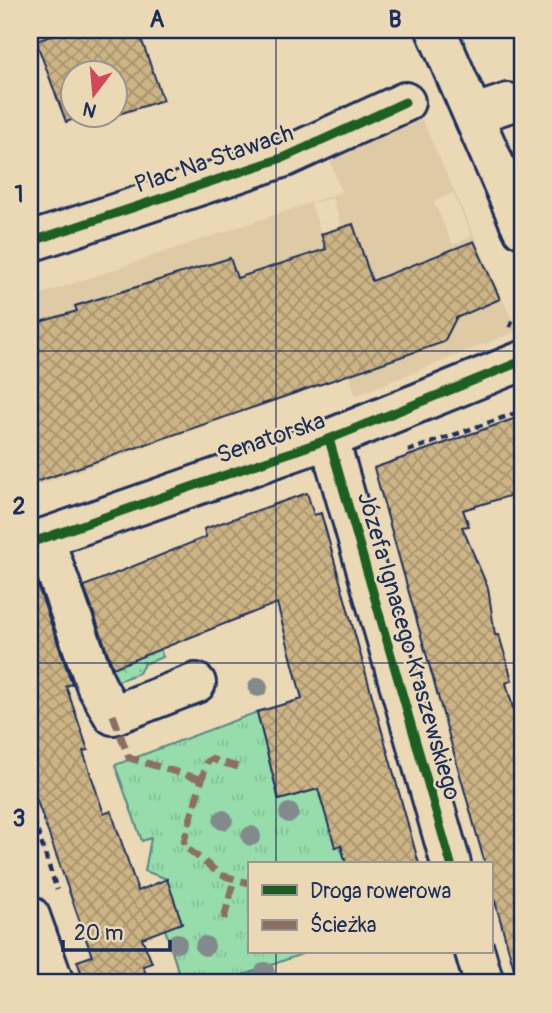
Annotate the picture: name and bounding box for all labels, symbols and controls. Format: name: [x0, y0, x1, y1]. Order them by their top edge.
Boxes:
text: A: [150, 5, 165, 34]
text: B: [388, 5, 402, 34]
north arrow: [60, 60, 130, 130]
text: N: [80, 96, 99, 123]
street label: Plac Na Stawach: [131, 118, 297, 200]
text: 1: [15, 180, 24, 209]
street label: Senatorska: [213, 406, 329, 470]
street label: Józefa Ignacego Kraszewskiego: [351, 489, 467, 803]
text: 2: [13, 492, 26, 521]
text: 3: [13, 804, 25, 833]
legend: [248, 862, 492, 954]
text: Droga rowerowa: [310, 878, 451, 905]
scale bar: [63, 908, 170, 952]
text: Ścieżka: [310, 912, 377, 939]
text: 20 m: [74, 920, 123, 947]

